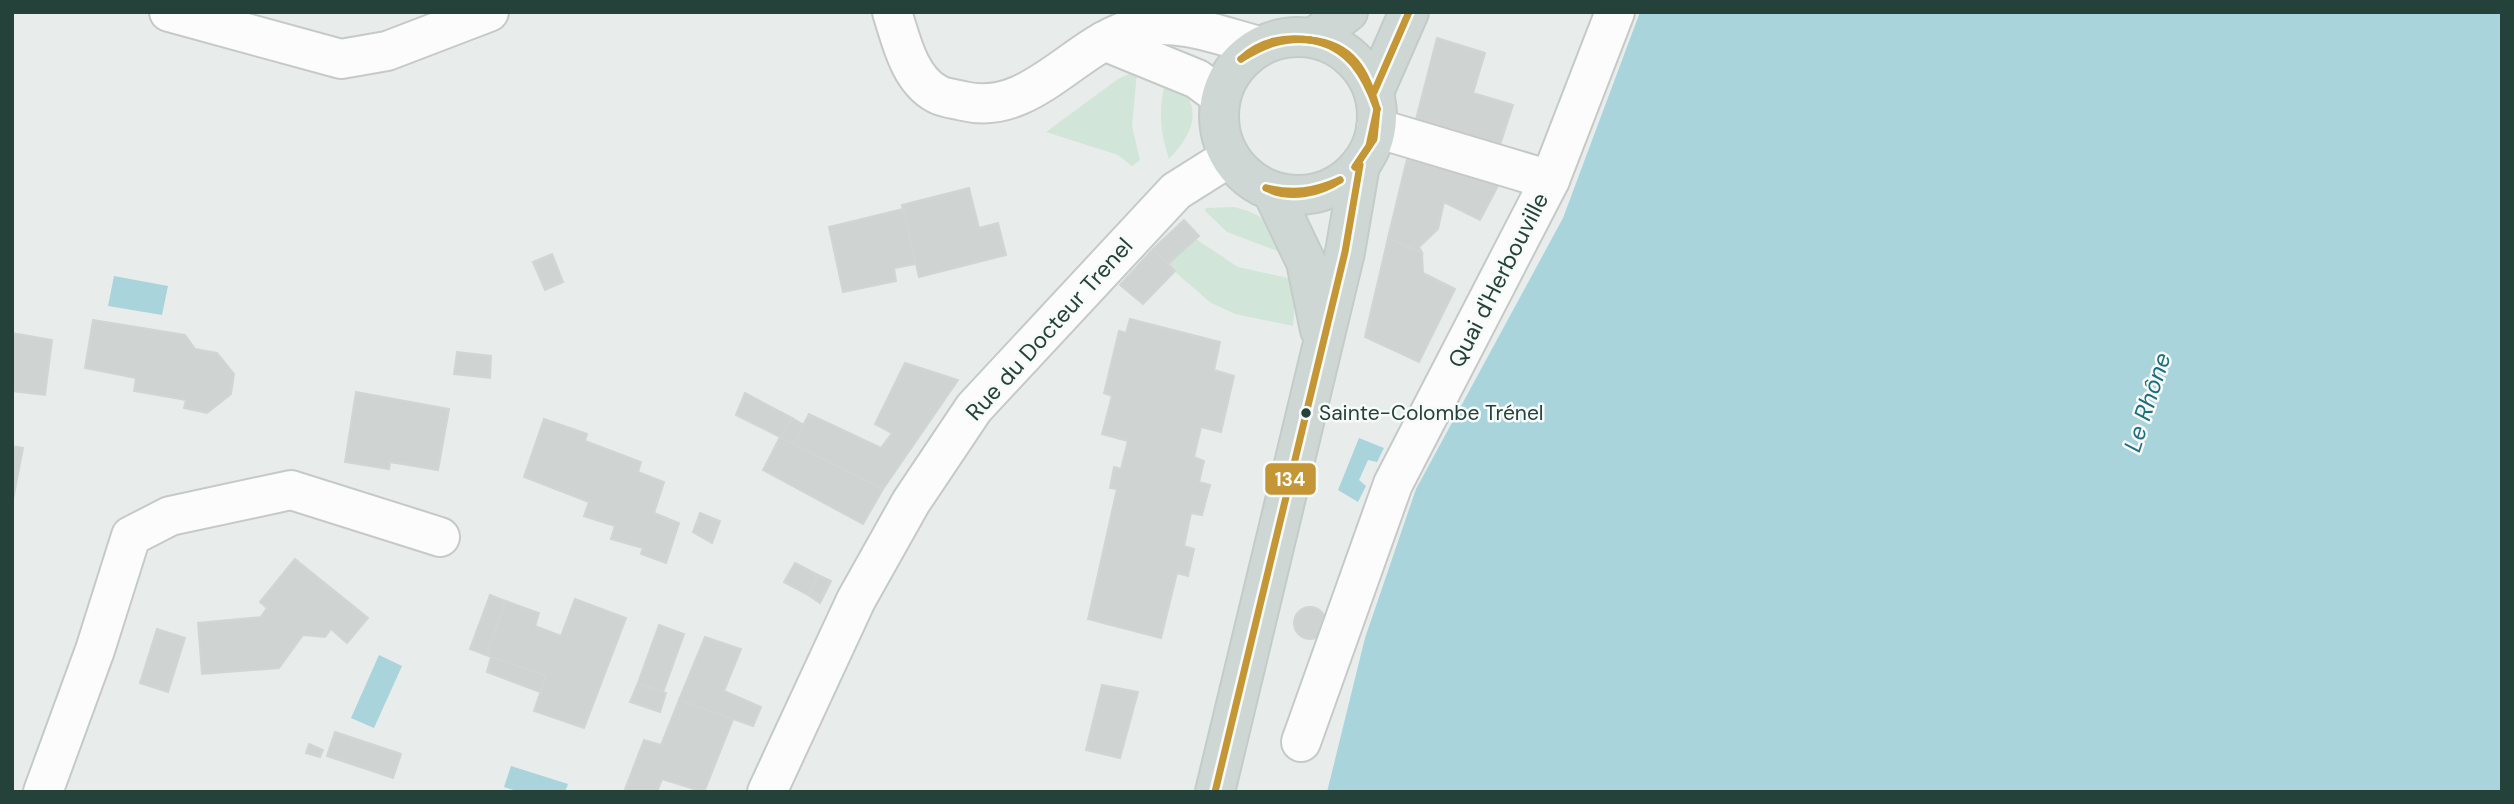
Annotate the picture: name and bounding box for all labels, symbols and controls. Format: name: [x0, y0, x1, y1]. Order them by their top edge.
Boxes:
street label: Quai d'Herbouville: [1441, 187, 1555, 373]
street label: Rue du Docteur Trenel: [959, 231, 1139, 427]
water label: Le Rhône: [2116, 348, 2178, 456]
place label: Sainte-Colombe Trénel: [1319, 399, 1544, 427]
marker: Sainte-Colombe Trénel: [1299, 406, 1313, 420]
line badge: 134: [1264, 462, 1317, 496]
text: 134: [1275, 467, 1305, 492]

